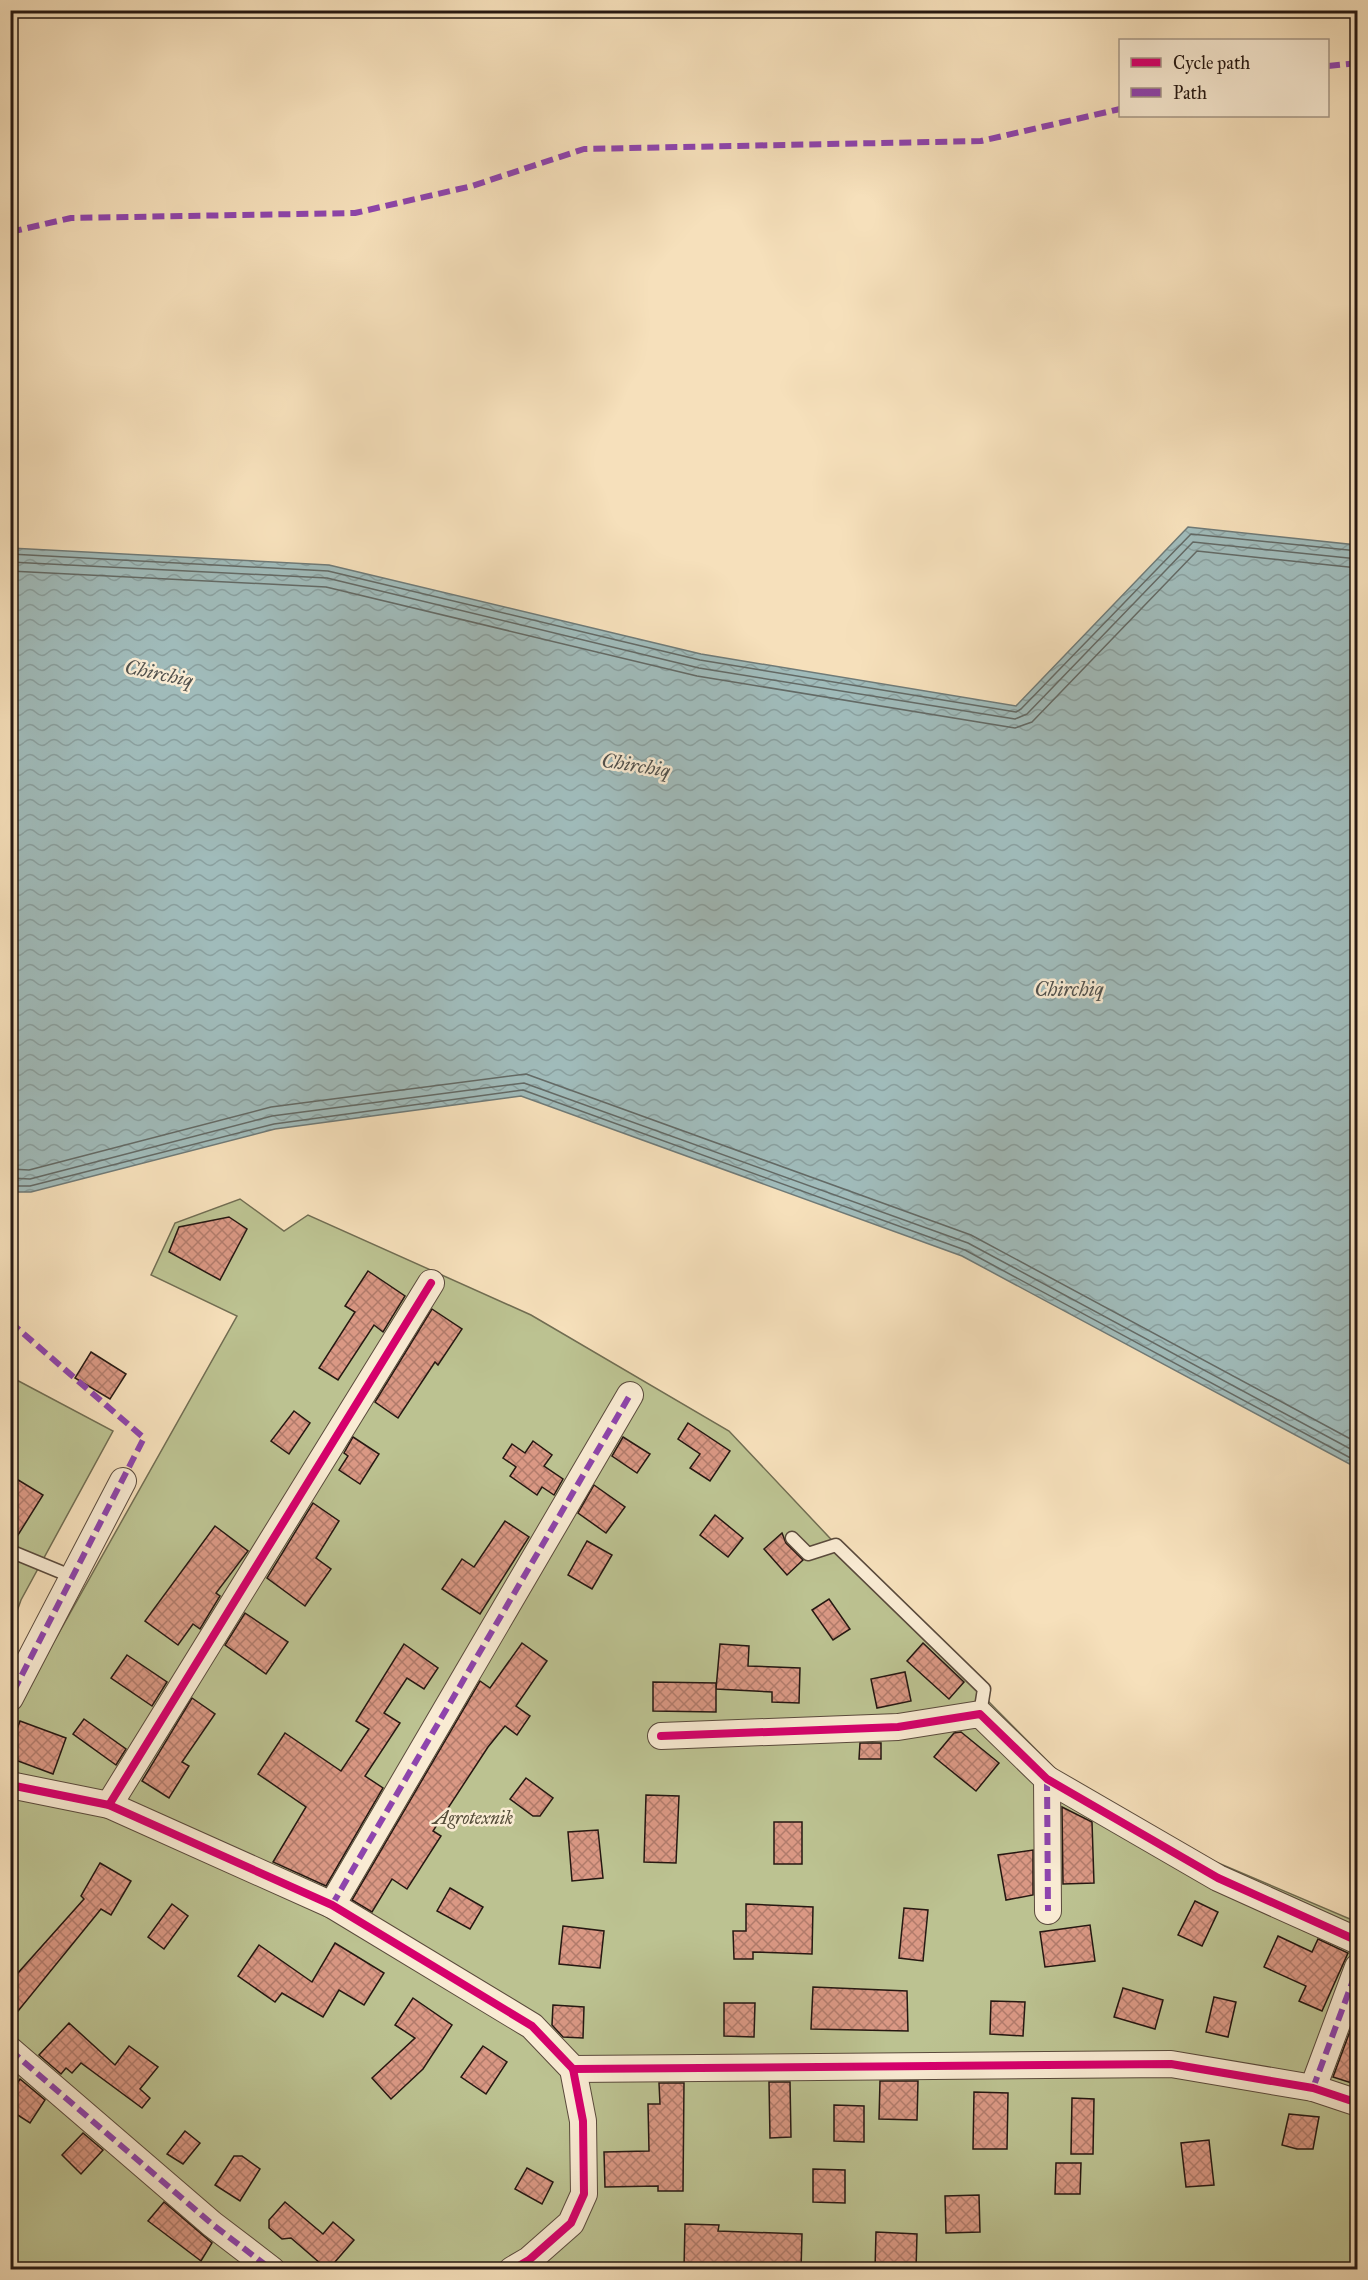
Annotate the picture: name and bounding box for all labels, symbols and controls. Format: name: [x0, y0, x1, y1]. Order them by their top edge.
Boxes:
legend: [1119, 39, 1329, 117]
text: Cycle path: [1173, 52, 1250, 74]
text: Path: [1173, 82, 1207, 104]
water label: Chirchiq: [123, 654, 196, 692]
water label: Chirchiq: [600, 748, 673, 782]
water label: Chirchiq: [1034, 977, 1105, 1001]
park label: Agrotexnik: [431, 1807, 513, 1829]

